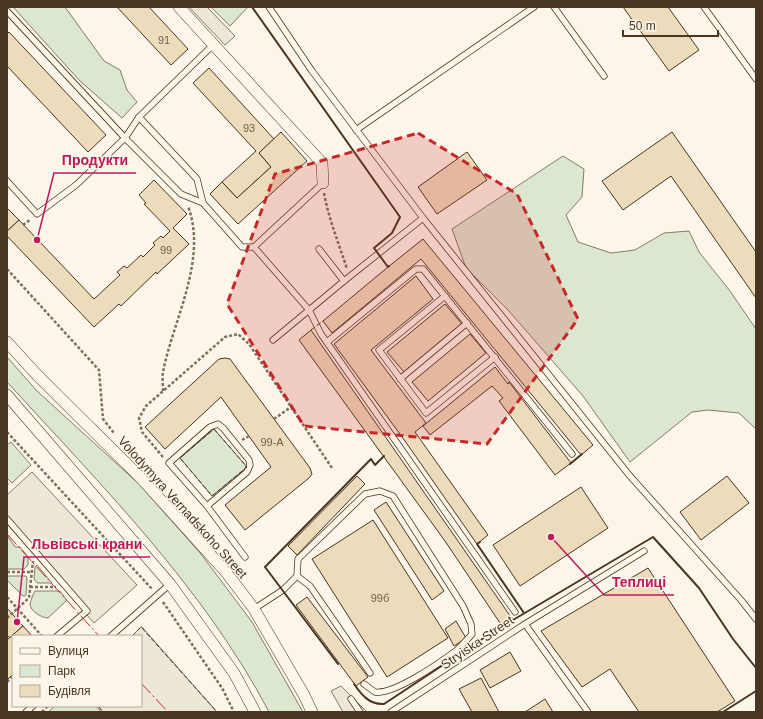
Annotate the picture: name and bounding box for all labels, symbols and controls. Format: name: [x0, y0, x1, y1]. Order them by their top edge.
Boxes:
scale bar: [623, 12, 718, 38]
text: 50 m: [629, 19, 656, 33]
house number: 91: [158, 34, 170, 46]
house number: 93: [243, 122, 255, 134]
callout: Продукти: [54, 147, 136, 173]
text: Продукти: [62, 152, 128, 168]
house number: 99: [160, 244, 172, 256]
street label: Volodymyra Vernadskoho Street: [115, 433, 251, 582]
house number: 99-А: [260, 436, 284, 448]
callout: Львівські крани: [24, 531, 150, 557]
text: Львівські крани: [32, 536, 142, 552]
callout: Теплиці: [604, 569, 674, 595]
text: Теплиці: [612, 574, 666, 590]
house number: 99б: [371, 592, 389, 604]
street label: Stryiska Street: [438, 612, 517, 672]
legend: [12, 635, 142, 707]
text: Вулиця: [48, 644, 89, 658]
text: Парк: [48, 664, 76, 678]
text: Будівля: [48, 684, 90, 698]

